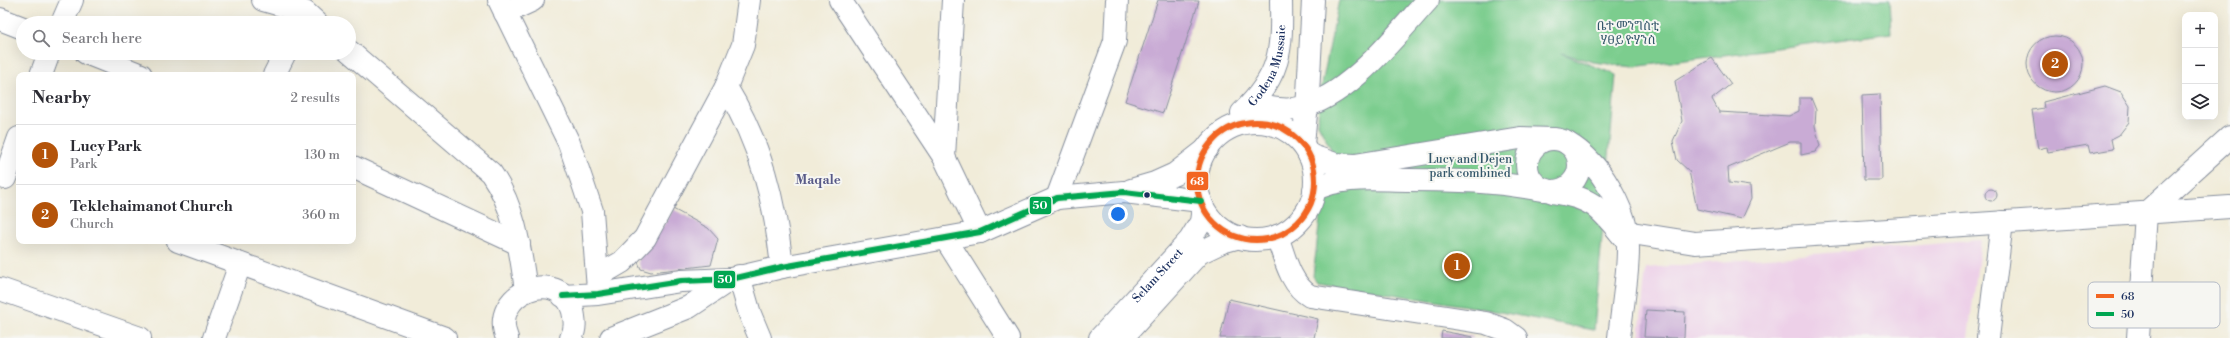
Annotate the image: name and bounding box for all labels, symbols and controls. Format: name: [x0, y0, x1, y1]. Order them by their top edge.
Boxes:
map controls: [2182, 12, 2218, 120]
button: +: [2182, 12, 2218, 48]
search box: [16, 16, 356, 60]
park label: ቤተ መንግስቲ ሃፀይ ዮሃንስ: [1597, 19, 1659, 48]
street label: Godena Mussaie: [1245, 24, 1289, 110]
icon: search: [30, 27, 52, 49]
text: Search here: [62, 29, 142, 48]
button: −: [2182, 48, 2218, 84]
pin: 2: [2042, 49, 2068, 79]
button: layers: [2182, 84, 2218, 120]
text: Nearby: [32, 87, 91, 109]
text: 2 results: [291, 90, 340, 106]
text: Lucy Park: [70, 137, 142, 156]
text: 1: [42, 147, 48, 163]
text: 130 m: [305, 147, 340, 163]
park label: Lucy and Dejen park combined: [1428, 152, 1512, 181]
text: Park: [70, 156, 97, 172]
line badge: 68: [1186, 171, 1209, 191]
district label: Maqale: [795, 172, 841, 188]
text: 68: [1190, 175, 1204, 189]
unlabelled marker: [1142, 190, 1152, 200]
line badge: 50: [1029, 196, 1052, 215]
text: Teklehaimanot Church: [70, 197, 233, 216]
text: 50: [1033, 199, 1047, 213]
your location: [1108, 204, 1128, 224]
text: 2: [41, 207, 49, 223]
text: 360 m: [302, 207, 340, 223]
text: Church: [70, 216, 114, 232]
street label: Selam Street: [1129, 245, 1187, 306]
pin: 1: [1444, 251, 1470, 281]
line badge: 50: [713, 270, 736, 289]
text: 50: [718, 273, 732, 287]
legend: [2088, 282, 2220, 328]
text: 68: [2121, 290, 2135, 304]
text: 50: [2121, 308, 2134, 322]

